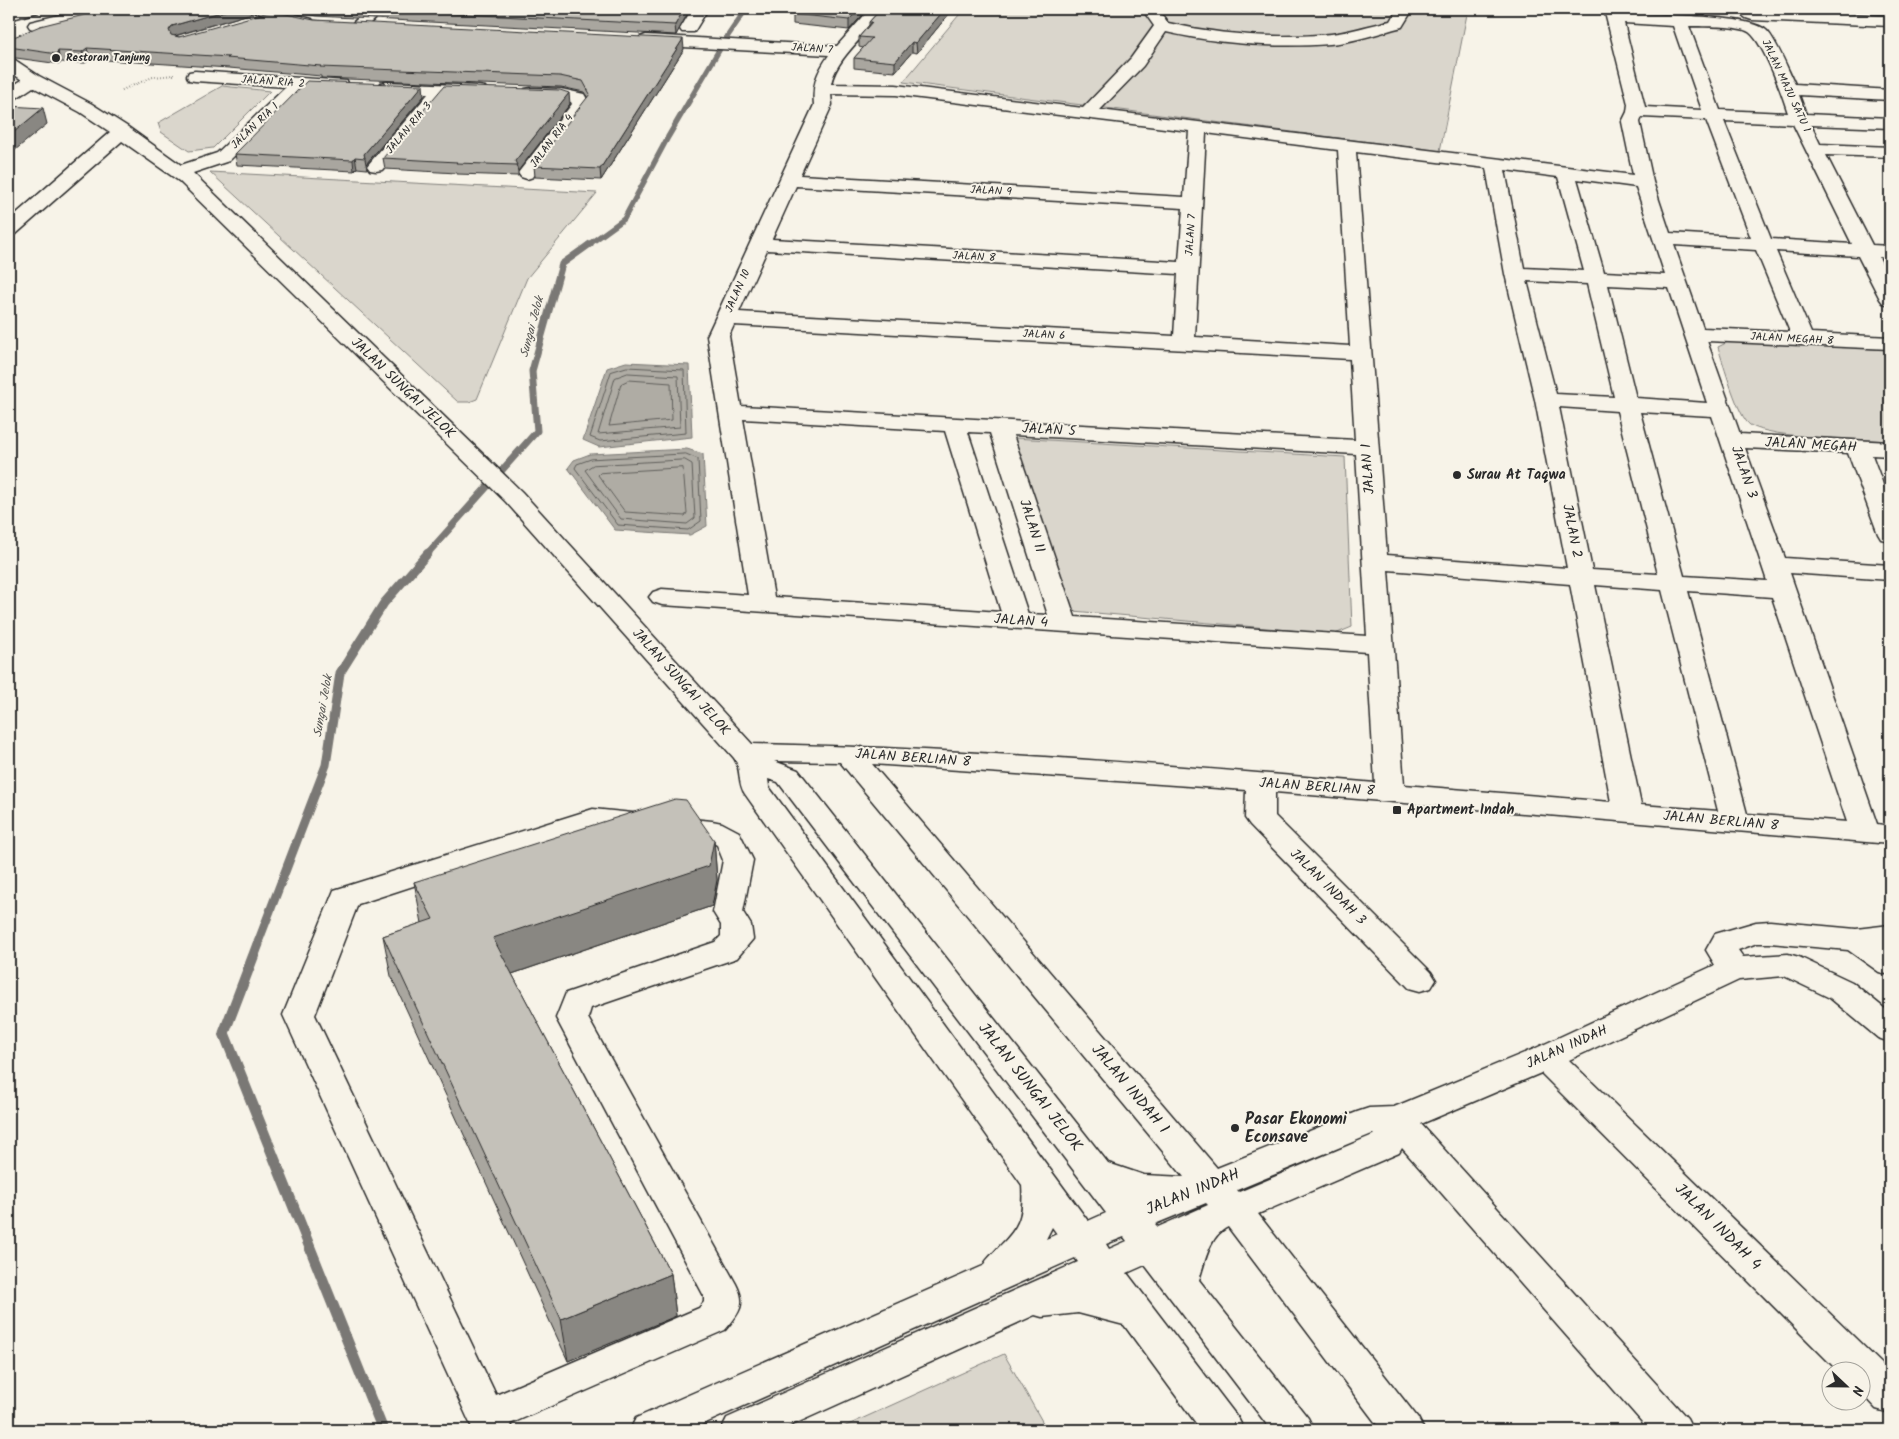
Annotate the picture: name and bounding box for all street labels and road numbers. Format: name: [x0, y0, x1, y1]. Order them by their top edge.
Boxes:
street label: JALAN MAJU SATU 1: [1757, 37, 1815, 135]
street label: JALAN 7: [791, 39, 834, 59]
street label: JALAN RIA 2: [241, 71, 305, 93]
street label: JALAN RIA 1: [227, 98, 283, 154]
street label: JALAN RIA 3: [382, 98, 436, 158]
street label: JALAN RIA 4: [526, 110, 578, 172]
street label: JALAN 9: [970, 181, 1013, 201]
street label: JALAN 7: [1181, 213, 1201, 256]
street label: JALAN 8: [952, 247, 996, 267]
street label: JALAN 10: [721, 266, 756, 315]
street label: JALAN 6: [1022, 325, 1066, 345]
street label: JALAN MEGAH 8: [1750, 328, 1834, 350]
street label: JALAN SUNGAI JELOK: [346, 332, 461, 444]
street label: JALAN 5: [1022, 418, 1078, 442]
street label: JALAN MEGAH: [1764, 432, 1858, 458]
street label: JALAN 1: [1355, 443, 1381, 495]
street label: JALAN 3: [1725, 443, 1763, 501]
street label: JALAN 11: [1013, 496, 1051, 556]
street label: JALAN 2: [1556, 502, 1588, 560]
street label: JALAN 4: [993, 608, 1049, 634]
street label: JALAN SUNGAI JELOK: [627, 623, 736, 741]
street label: JALAN BERLIAN 8: [855, 743, 972, 773]
street label: JALAN BERLIAN 8: [1259, 772, 1376, 802]
street label: JALAN BERLIAN 8: [1662, 805, 1780, 837]
street label: JALAN INDAH 3: [1285, 844, 1371, 930]
street label: JALAN SUNGAI JELOK: [972, 1017, 1089, 1157]
street label: JALAN INDAH: [1523, 1019, 1611, 1075]
street label: JALAN INDAH 1: [1085, 1038, 1175, 1140]
street label: JALAN INDAH: [1142, 1162, 1244, 1222]
street label: JALAN INDAH 4: [1669, 1178, 1768, 1277]

